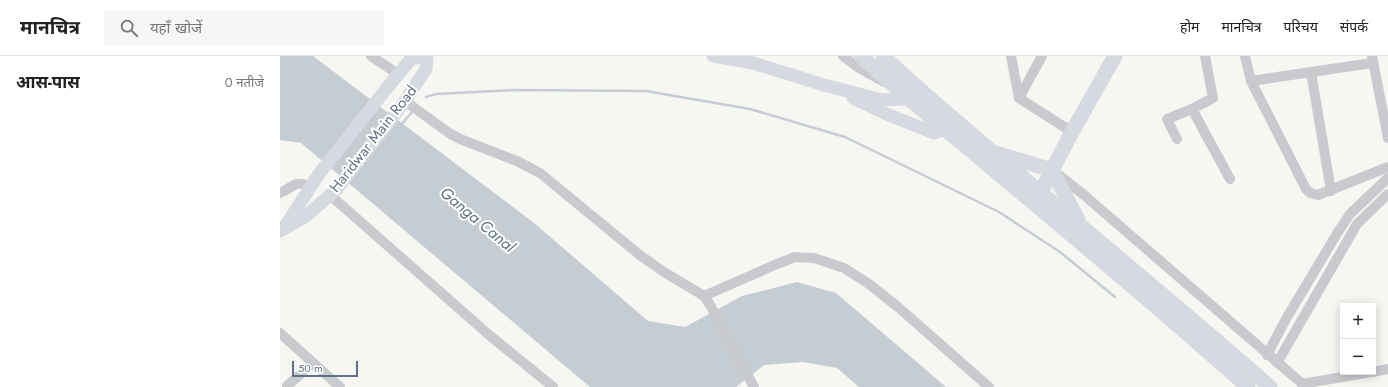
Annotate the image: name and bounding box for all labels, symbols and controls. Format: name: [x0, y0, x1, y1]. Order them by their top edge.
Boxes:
search box: [104, 10, 384, 46]
text: मानचित्र: [20, 14, 80, 41]
icon: search: [118, 17, 140, 39]
text: यहाँ खोजें: [150, 17, 202, 39]
text: होम: [1180, 17, 1199, 37]
text: मानचित्र: [1221, 17, 1262, 37]
text: परिचय: [1284, 17, 1318, 37]
text: संपर्क: [1340, 17, 1368, 37]
text: आस-पास: [16, 70, 80, 94]
text: 0 नतीजे: [225, 73, 264, 92]
street label: Haridwar Main Road: [324, 81, 422, 197]
water label: Ganga Canal: [435, 181, 521, 259]
map controls: [1340, 303, 1376, 375]
button: +: [1340, 303, 1376, 339]
button: −: [1340, 339, 1376, 375]
scale bar: [292, 359, 358, 378]
text: 50 m: [298, 360, 323, 376]

